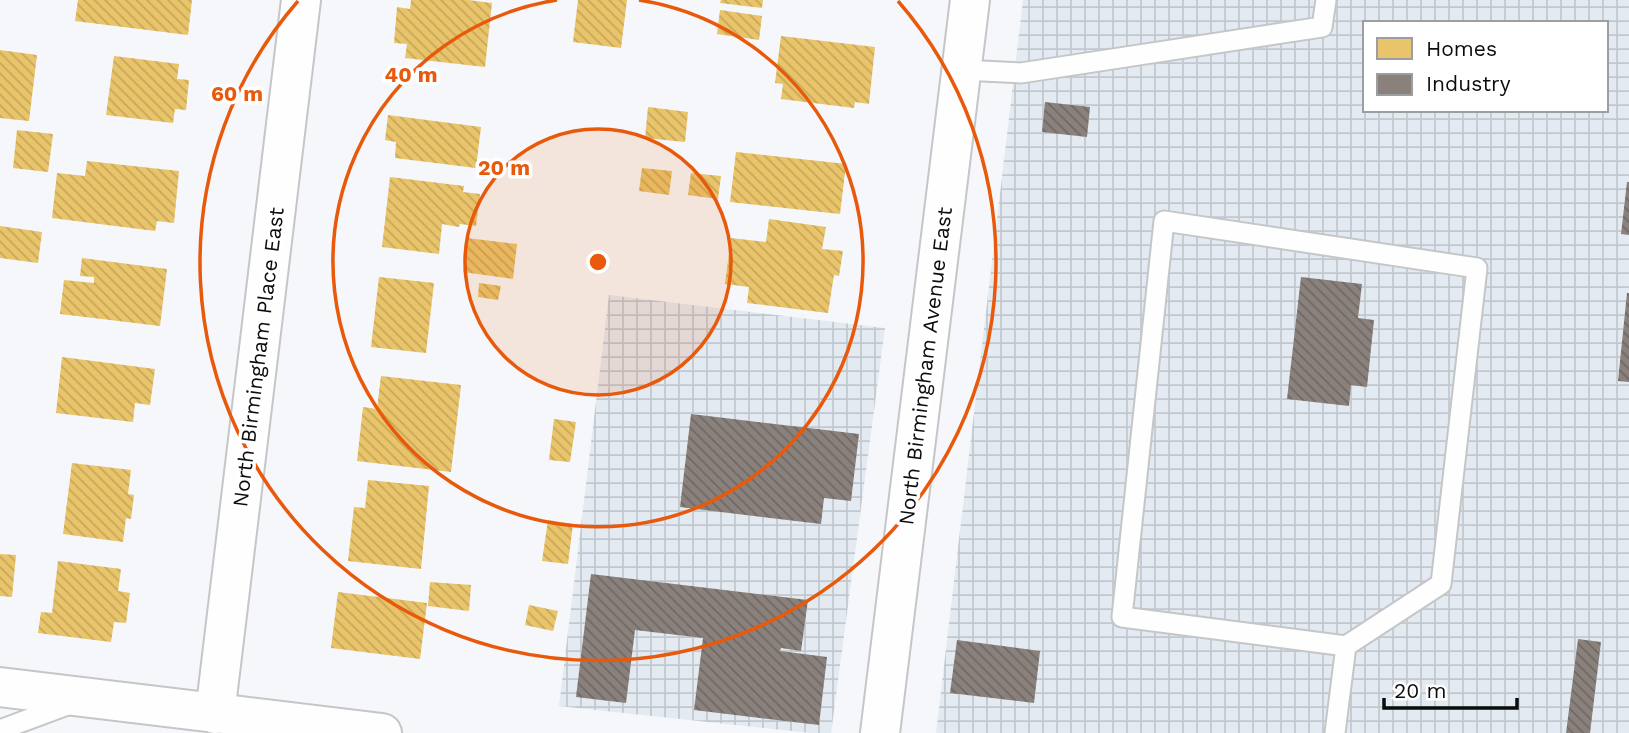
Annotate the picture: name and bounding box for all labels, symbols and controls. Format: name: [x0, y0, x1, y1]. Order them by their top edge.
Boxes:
legend: [1363, 21, 1608, 112]
text: Homes: [1426, 36, 1497, 61]
text: 40 m: [385, 62, 437, 87]
text: Industry: [1426, 71, 1511, 96]
text: 60 m: [211, 81, 263, 106]
text: 20 m: [478, 155, 530, 180]
street label: North Birmingham Avenue East: [893, 205, 957, 526]
street label: North Birmingham Place East: [227, 206, 289, 508]
centre of rings: [586, 250, 610, 274]
scale bar: [1384, 666, 1517, 710]
text: 20 m: [1394, 678, 1446, 703]

